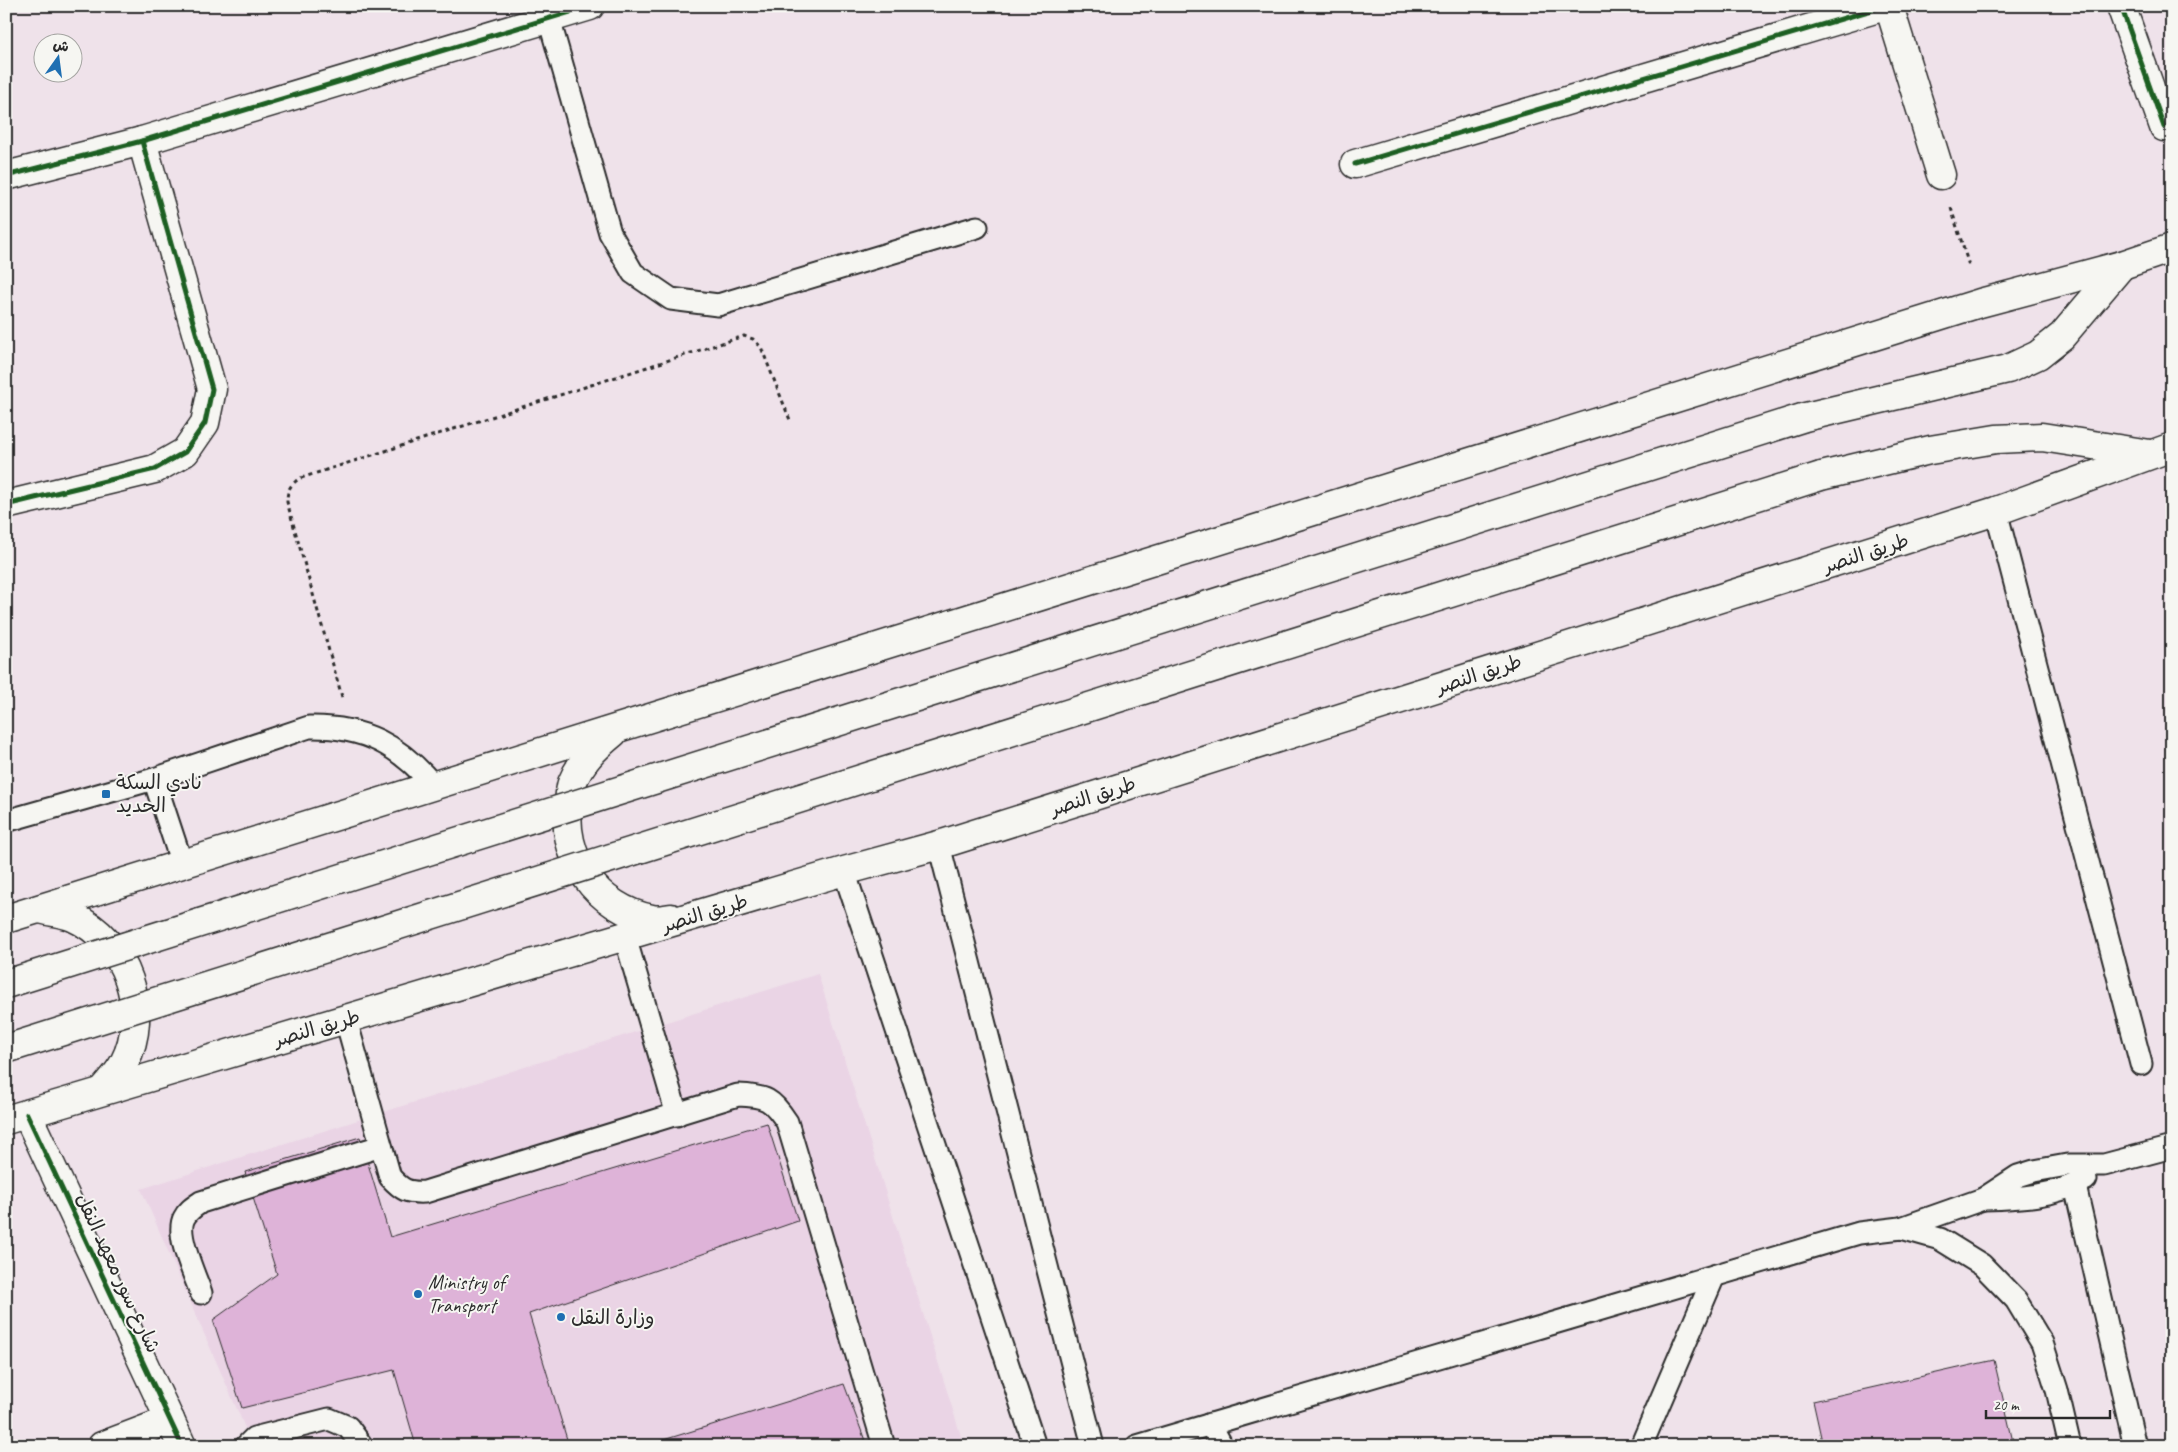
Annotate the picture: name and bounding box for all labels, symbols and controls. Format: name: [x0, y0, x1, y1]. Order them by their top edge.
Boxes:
north arrow: [32, 32, 82, 82]
text: ش: [51, 36, 71, 56]
street label: طريق النصر: [1818, 527, 1912, 579]
street label: طريق النصر: [1431, 648, 1525, 700]
place label: نادي السكة الحديد: [116, 770, 202, 818]
street label: طريق النصر: [1045, 770, 1139, 822]
marker: نادي السكة الحديد: [100, 788, 112, 800]
street label: طريق النصر: [657, 888, 751, 938]
street label: طريق النصر: [269, 1004, 363, 1053]
street label: شارع سور معهد النقل: [69, 1189, 166, 1357]
place label: Ministry of Transport: [428, 1270, 509, 1318]
marker: Ministry of Transport: [412, 1288, 424, 1300]
place label: وزارة النقل: [571, 1305, 655, 1330]
marker: وزارة النقل: [555, 1311, 567, 1323]
scale bar: [1986, 1387, 2109, 1419]
text: 20 m: [1993, 1396, 2020, 1415]

